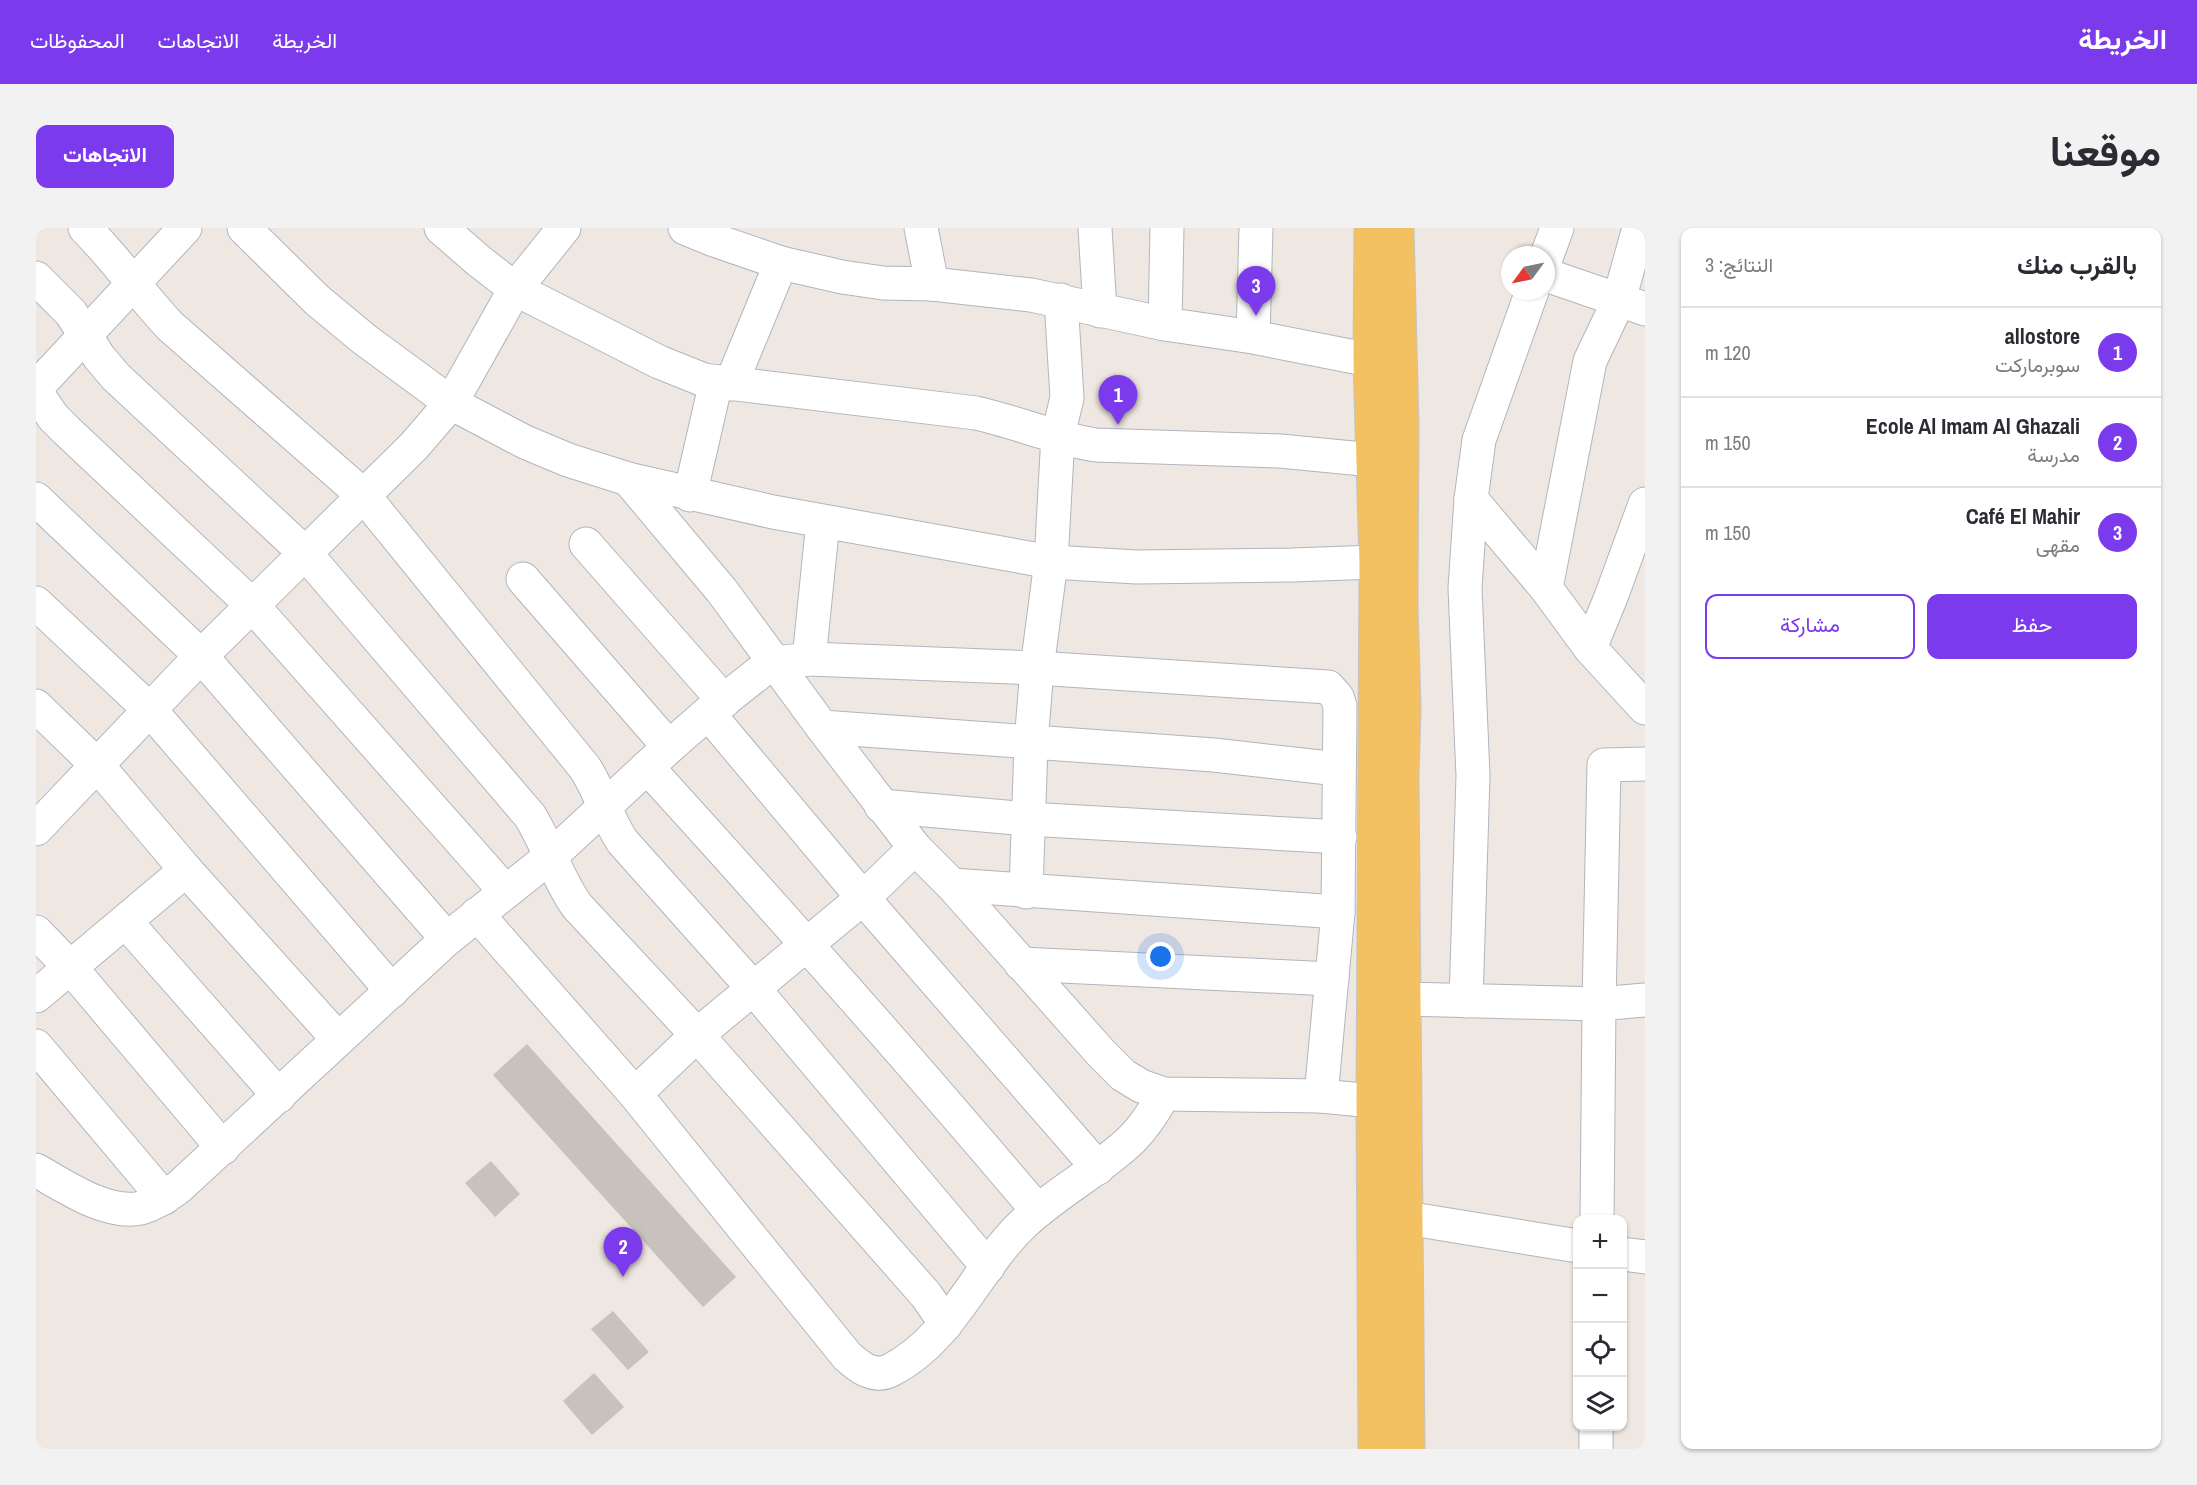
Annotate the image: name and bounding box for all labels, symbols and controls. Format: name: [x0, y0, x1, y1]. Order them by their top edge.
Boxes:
text: الخريطة: [2078, 20, 2167, 58]
text: المحفوظات: [30, 26, 125, 55]
text: الاتجاهات: [158, 26, 239, 55]
text: الخريطة: [272, 26, 337, 55]
text: موقعنا: [2050, 123, 2161, 179]
button: الاتجاهات: [36, 125, 174, 188]
north arrow: [1501, 246, 1555, 300]
text: بالقرب منك: [2017, 247, 2137, 282]
text: النتائج: 3: [1705, 251, 1773, 278]
pin: 3: [1236, 266, 1276, 316]
text: allostore: [2005, 321, 2080, 351]
text: 120 m: [1705, 339, 1751, 366]
text: 1: [2113, 339, 2122, 366]
text: سوبرماركت: [1995, 351, 2080, 378]
pin: 1: [1098, 376, 1138, 425]
text: Ecole Al Imam Al Ghazali: [1866, 411, 2080, 441]
text: 150 m: [1705, 429, 1751, 456]
text: 2: [2113, 429, 2122, 456]
text: مدرسة: [2027, 441, 2080, 468]
text: Café El Mahir: [1966, 501, 2080, 531]
text: 150 m: [1705, 519, 1751, 546]
text: 3: [2113, 519, 2122, 546]
text: مقهى: [2036, 531, 2080, 558]
button: مشاركة: [1705, 594, 1915, 659]
button: حفظ: [1927, 594, 2137, 659]
your location: [1146, 942, 1175, 971]
map controls: [1573, 1215, 1627, 1431]
button: +: [1573, 1215, 1627, 1269]
pin: 2: [604, 1228, 642, 1277]
button: −: [1573, 1269, 1627, 1323]
button: locate: [1573, 1323, 1627, 1377]
button: layers: [1573, 1377, 1627, 1431]

